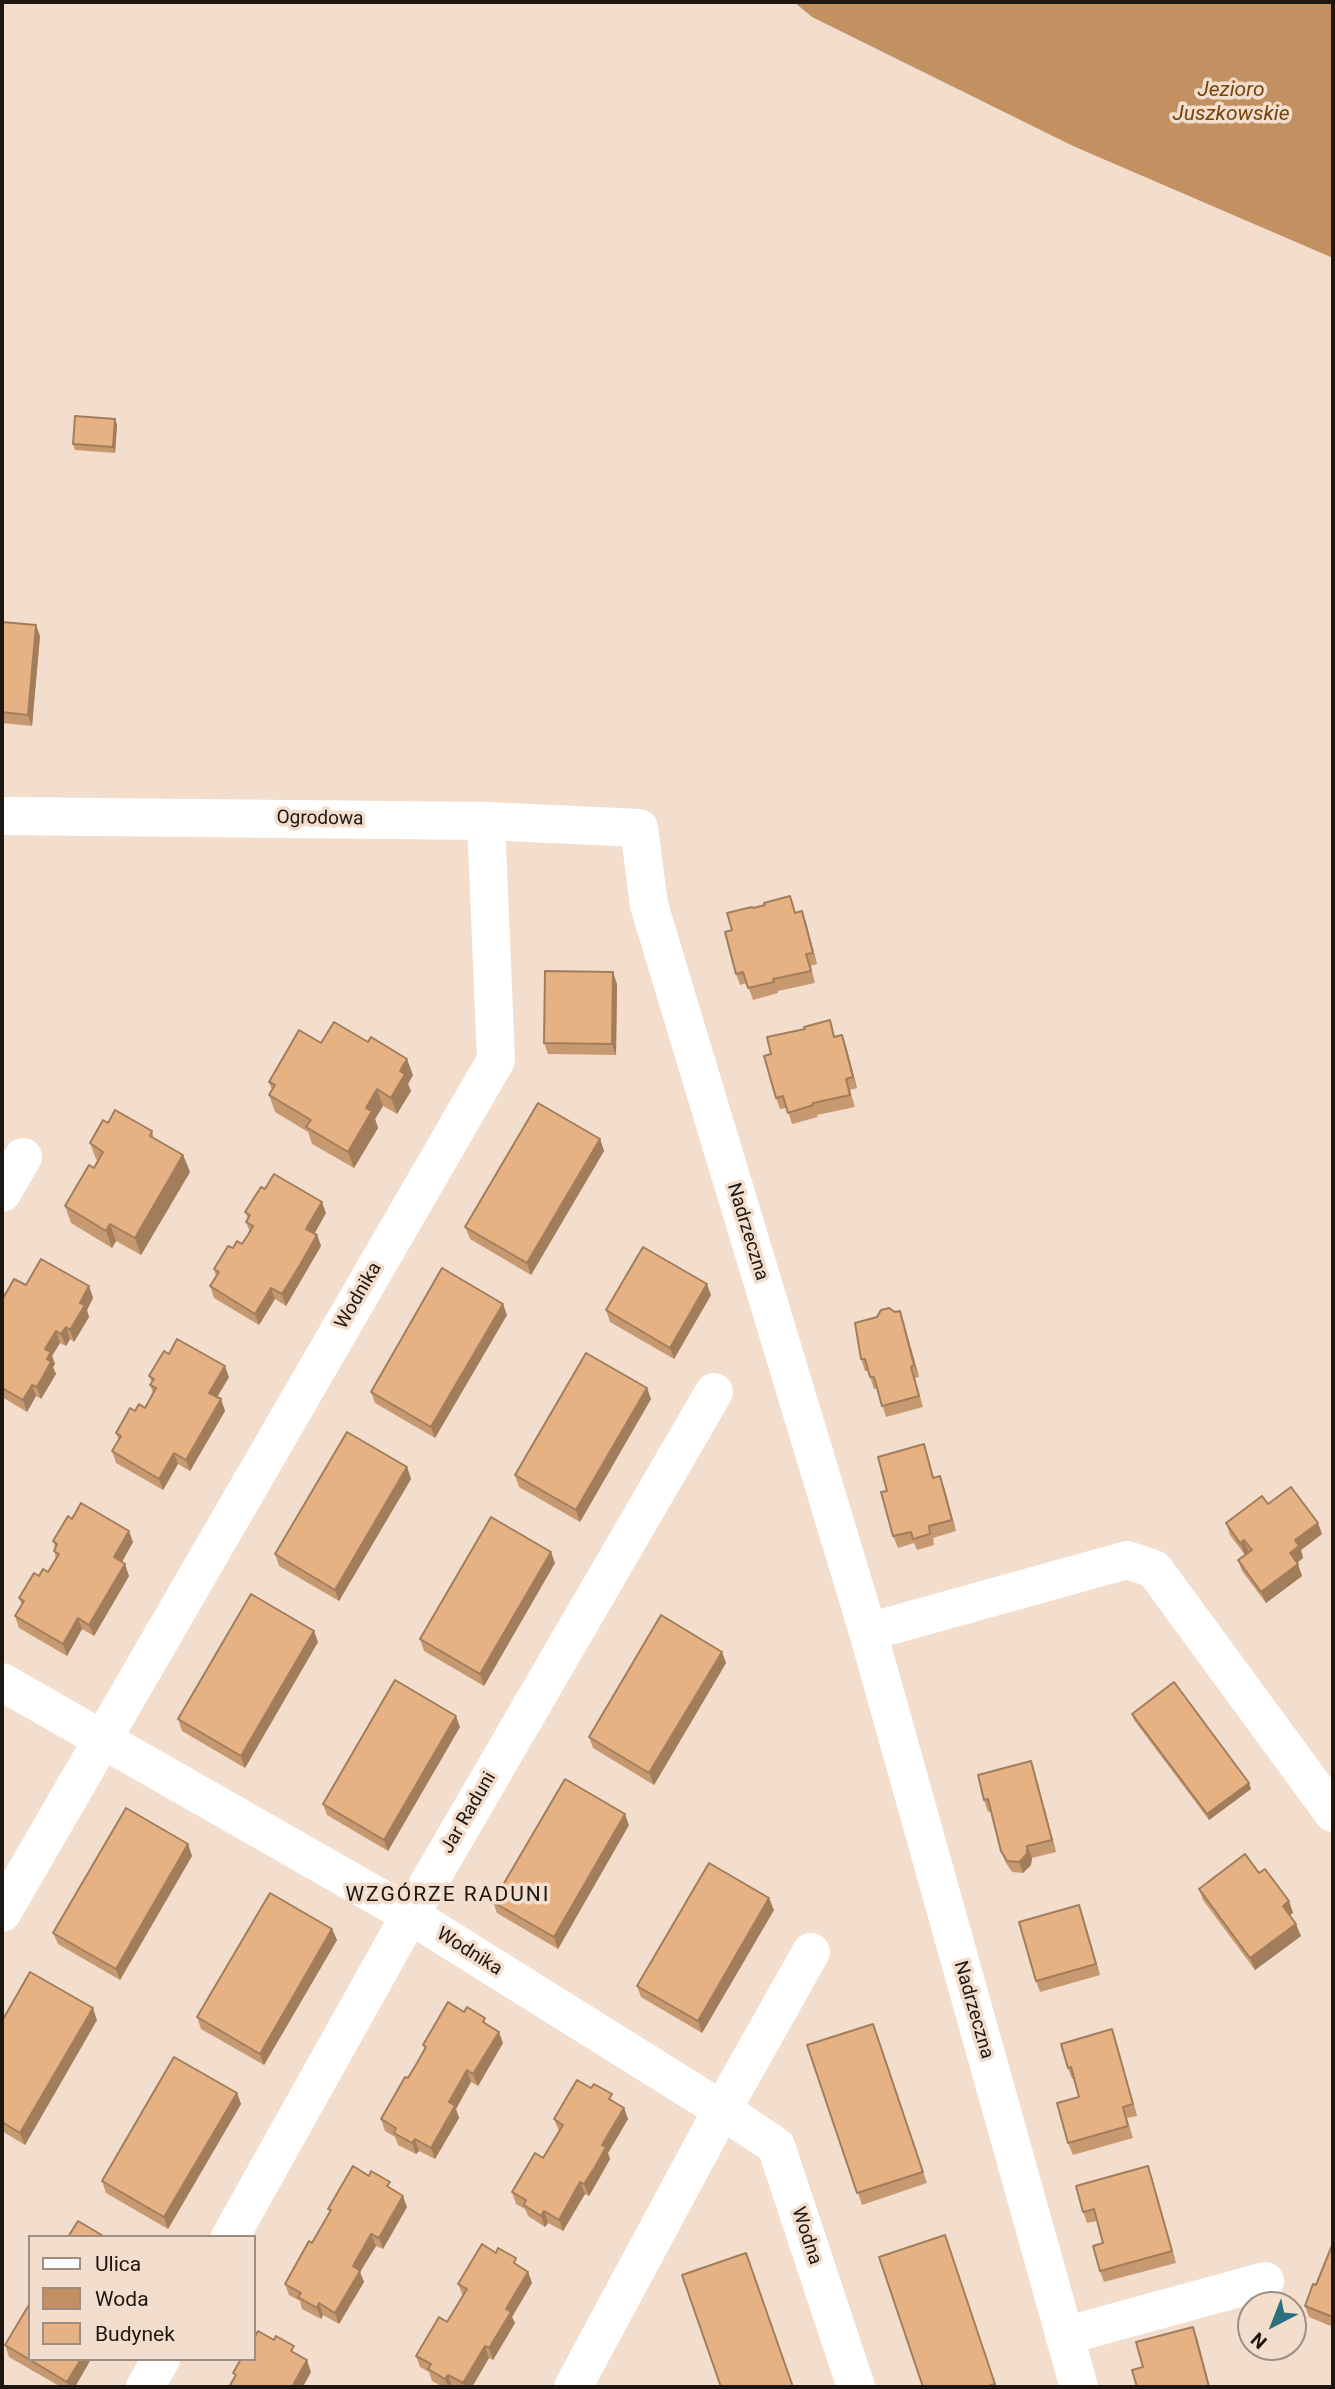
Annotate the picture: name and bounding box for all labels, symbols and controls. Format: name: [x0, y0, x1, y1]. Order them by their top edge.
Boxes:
water label: Jezioro Juszkowskie: [1173, 78, 1289, 128]
street label: Ogrodowa: [276, 807, 364, 831]
street label: Nadrzeczna: [721, 1181, 773, 1283]
street label: Wodnika: [331, 1259, 387, 1333]
street label: Jar Raduni: [437, 1768, 501, 1858]
district label: WZGÓRZE RADUNI: [347, 1883, 549, 1909]
street label: Wodnika: [432, 1923, 506, 1981]
street label: Nadrzeczna: [948, 1959, 998, 2061]
street label: Wodna: [786, 2204, 826, 2268]
legend: [28, 2235, 256, 2361]
text: Ulica: [95, 2252, 141, 2276]
text: Woda: [95, 2287, 149, 2311]
north arrow: [1237, 2291, 1307, 2361]
text: Budynek: [95, 2322, 175, 2346]
text: N: [1246, 2327, 1272, 2354]

